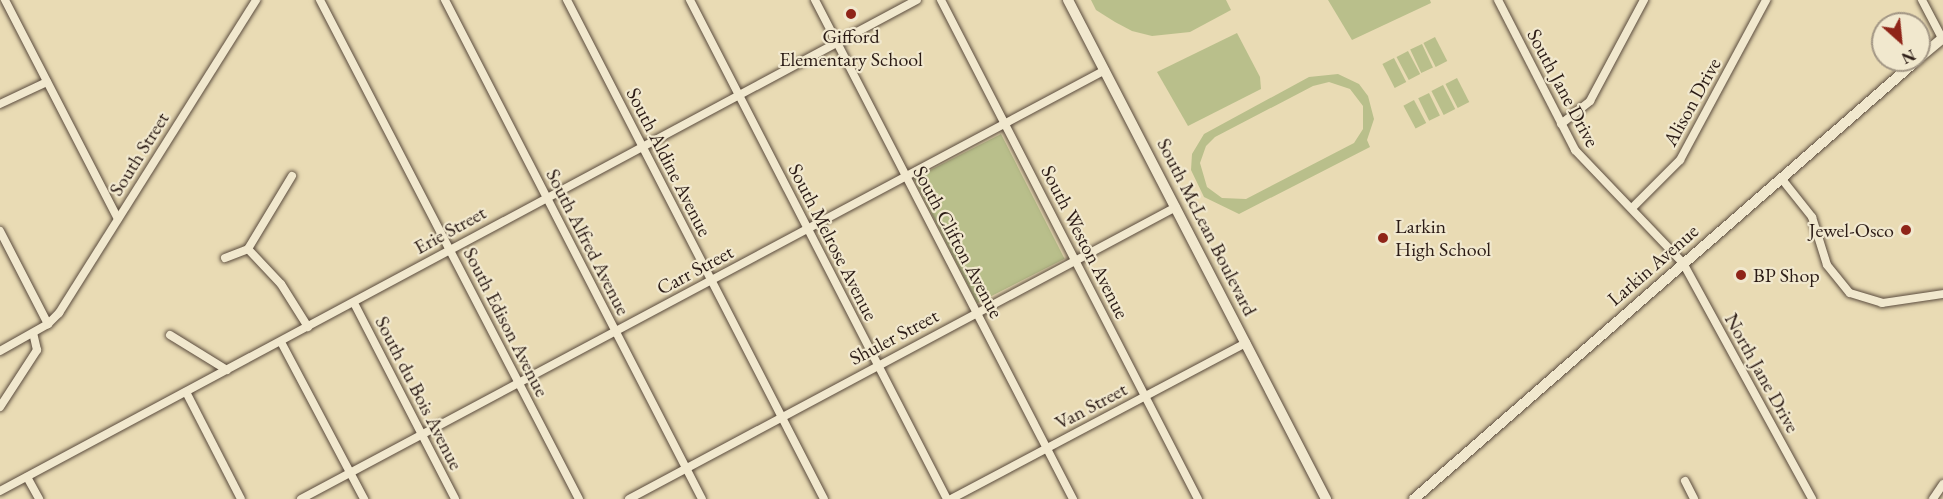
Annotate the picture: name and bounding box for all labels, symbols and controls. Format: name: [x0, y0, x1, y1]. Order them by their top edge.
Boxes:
marker: Gifford Elementary School: [844, 7, 858, 21]
north arrow: [1871, 12, 1931, 72]
place label: Gifford Elementary School: [779, 24, 923, 71]
street label: South Jane Drive: [1522, 25, 1604, 151]
text: N: [1898, 44, 1919, 69]
street label: Alison Drive: [1658, 54, 1726, 150]
street label: South Aldine Avenue: [621, 84, 717, 240]
street label: South Street: [104, 108, 174, 200]
street label: South McLean Boulevard: [1152, 134, 1262, 320]
street label: South Melrose Avenue: [783, 160, 883, 324]
street label: South Weston Avenue: [1036, 161, 1134, 323]
street label: South Clifton Avenue: [908, 162, 1008, 322]
street label: South Alfred Avenue: [541, 165, 635, 319]
street label: Erie Street: [410, 200, 490, 260]
place label: Larkin High School: [1395, 214, 1491, 261]
place label: Jewel-Osco: [1809, 218, 1894, 242]
street label: Larkin Avenue: [1603, 219, 1703, 311]
marker: Jewel-Osco: [1899, 223, 1913, 237]
marker: Larkin High School: [1376, 231, 1390, 245]
street label: Carr Street: [653, 240, 737, 300]
street label: South Edison Avenue: [458, 243, 554, 401]
place label: BP Shop: [1753, 263, 1820, 287]
marker: BP Shop: [1734, 268, 1748, 282]
street label: Shuler Street: [845, 304, 943, 370]
street label: North Jane Drive: [1719, 309, 1805, 437]
street label: South du Bois Avenue: [370, 312, 468, 474]
street label: Van Street: [1051, 377, 1131, 435]

